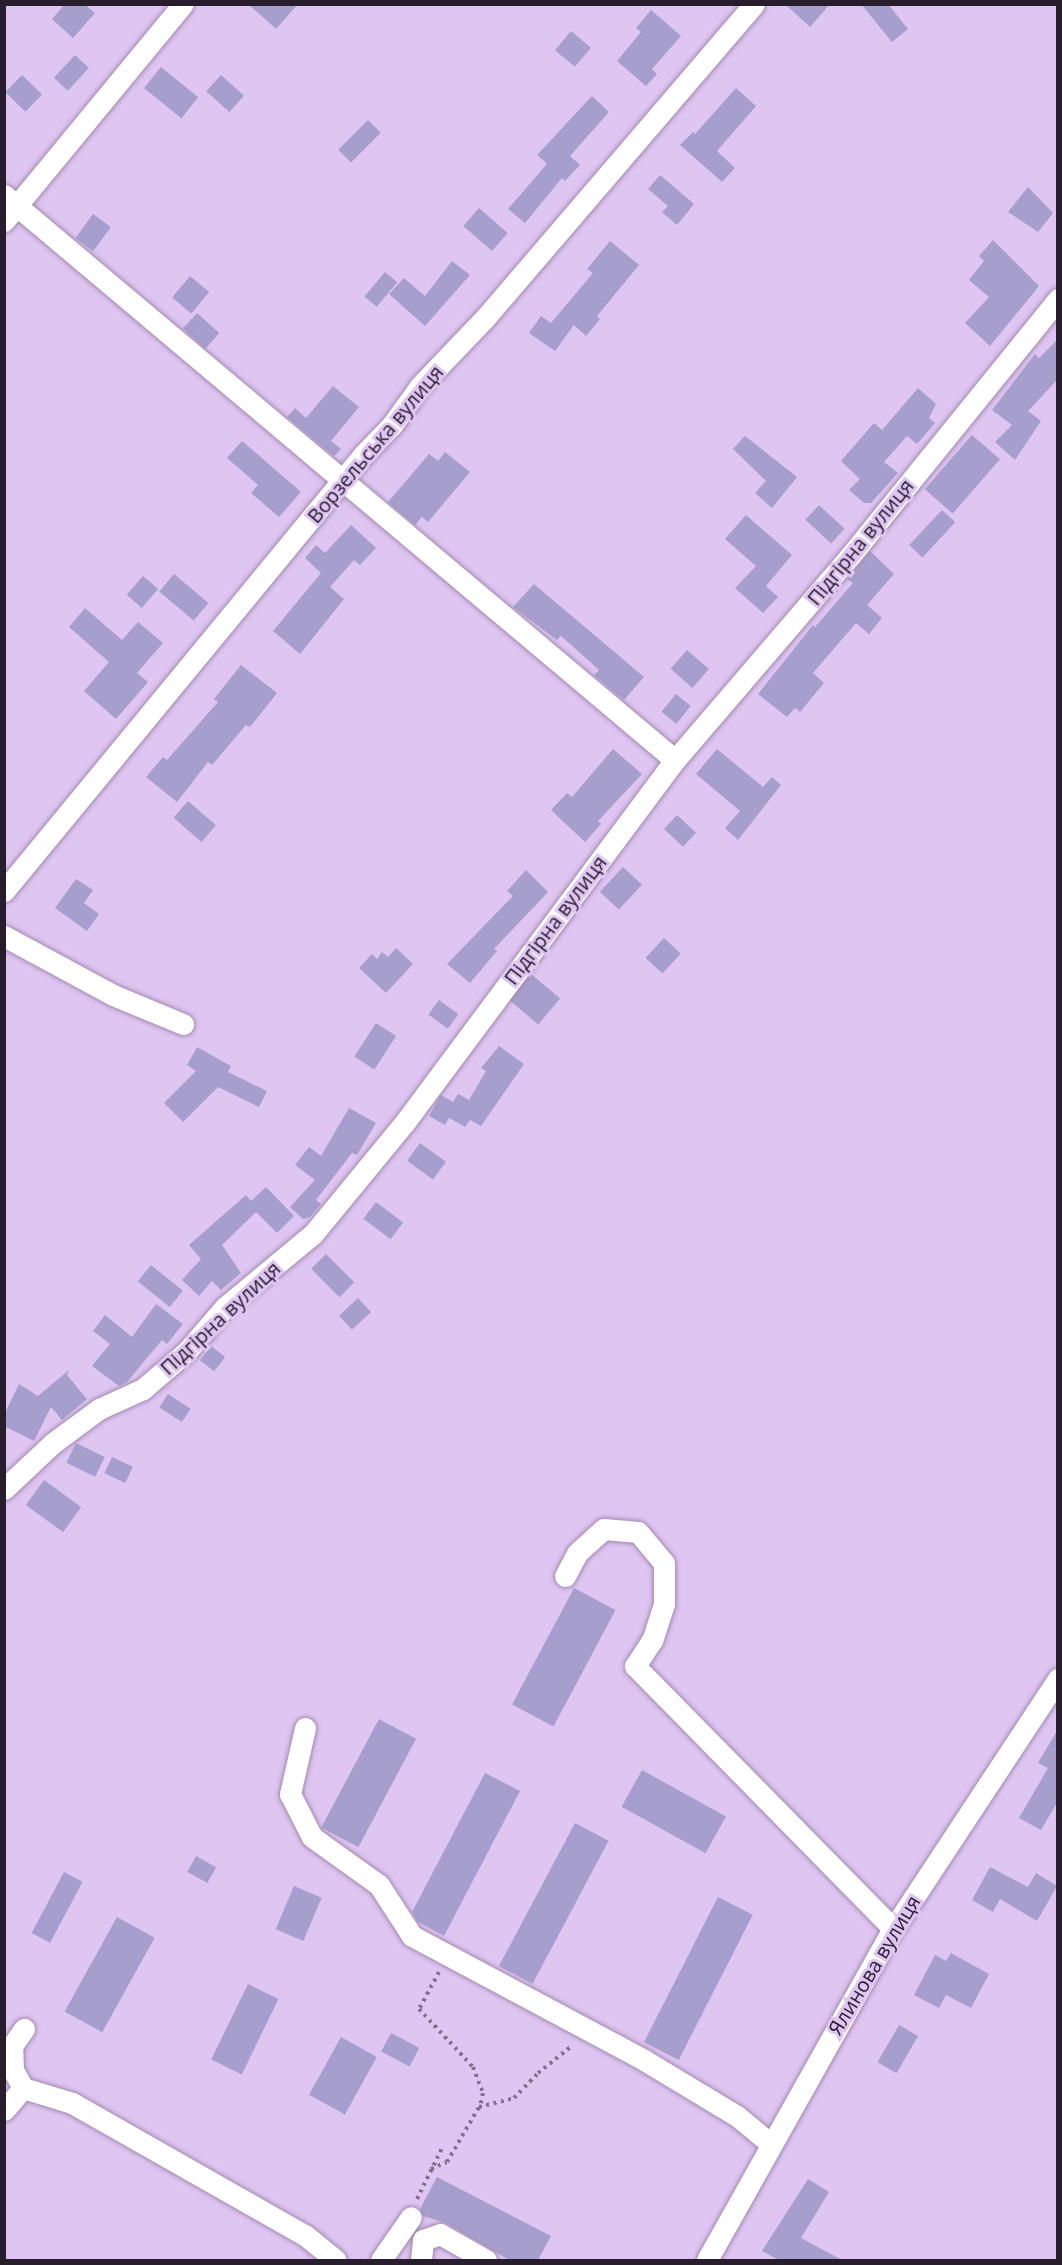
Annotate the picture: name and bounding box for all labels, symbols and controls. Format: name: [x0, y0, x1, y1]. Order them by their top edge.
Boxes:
street label: Ворзельська вулиця: [302, 360, 448, 528]
street label: Підгірна вулиця: [802, 474, 918, 610]
street label: Підгірна вулиця: [499, 851, 611, 989]
street label: Підгірна вулиця: [155, 1256, 285, 1380]
street label: Ялинова вулиця: [823, 1891, 925, 2039]

